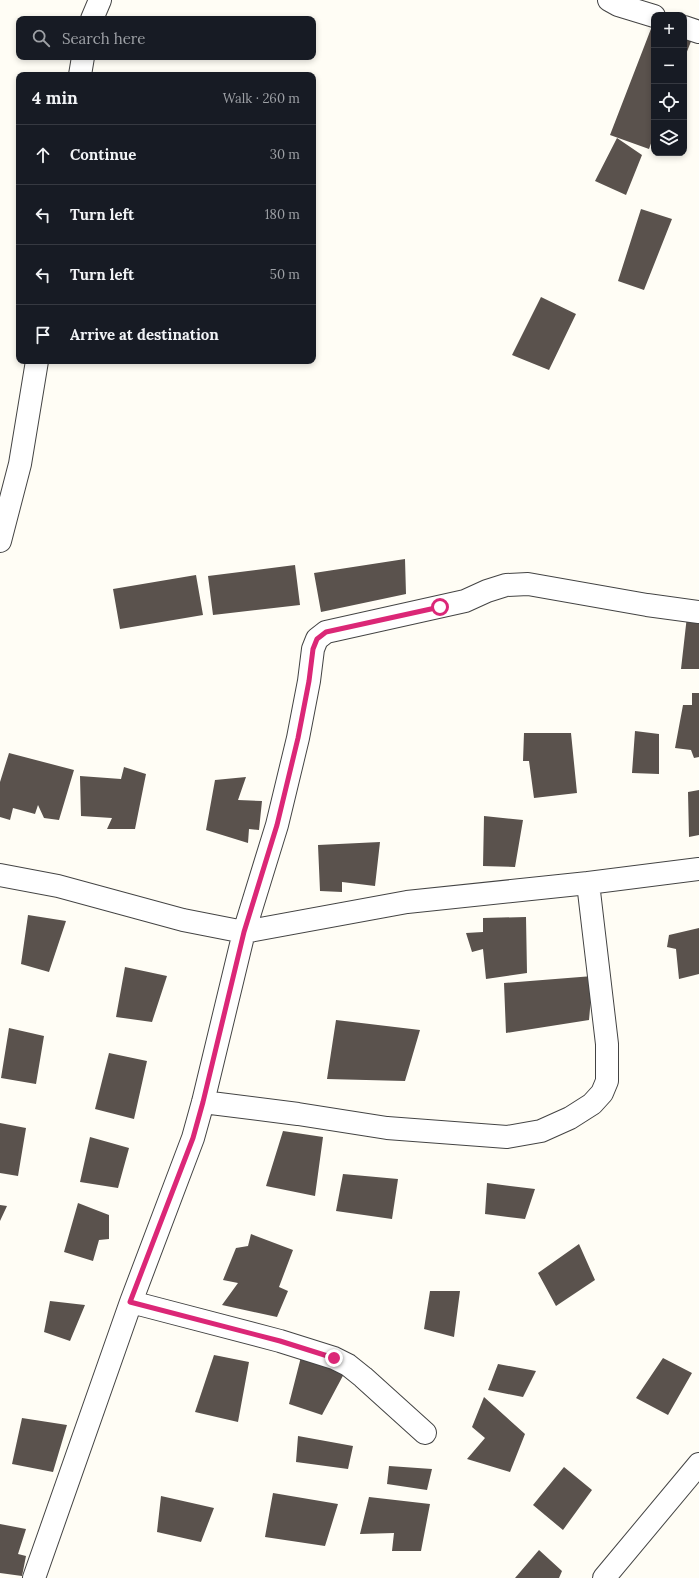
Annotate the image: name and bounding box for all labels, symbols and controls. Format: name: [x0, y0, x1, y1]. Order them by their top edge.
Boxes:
map controls: [651, 12, 687, 156]
button: +: [651, 12, 687, 48]
search box: [16, 16, 316, 60]
icon: search: [30, 27, 52, 49]
text: Search here: [62, 29, 145, 48]
button: −: [651, 48, 687, 84]
button: locate: [651, 84, 687, 120]
text: 4 min: [32, 87, 78, 109]
text: Walk · 260 m: [223, 90, 300, 107]
button: layers: [651, 120, 687, 156]
icon: ahead: [32, 144, 54, 166]
text: Continue: [70, 145, 136, 164]
text: 30 m: [270, 146, 300, 163]
icon: left: [32, 204, 54, 226]
text: Turn left: [70, 205, 134, 224]
text: 180 m: [265, 206, 300, 223]
icon: left: [32, 264, 54, 286]
text: Turn left: [70, 265, 134, 284]
text: 50 m: [270, 266, 300, 283]
icon: arrive: [32, 324, 54, 346]
text: Arrive at destination: [70, 325, 219, 344]
route start: [431, 598, 449, 616]
route end: [325, 1349, 343, 1367]

